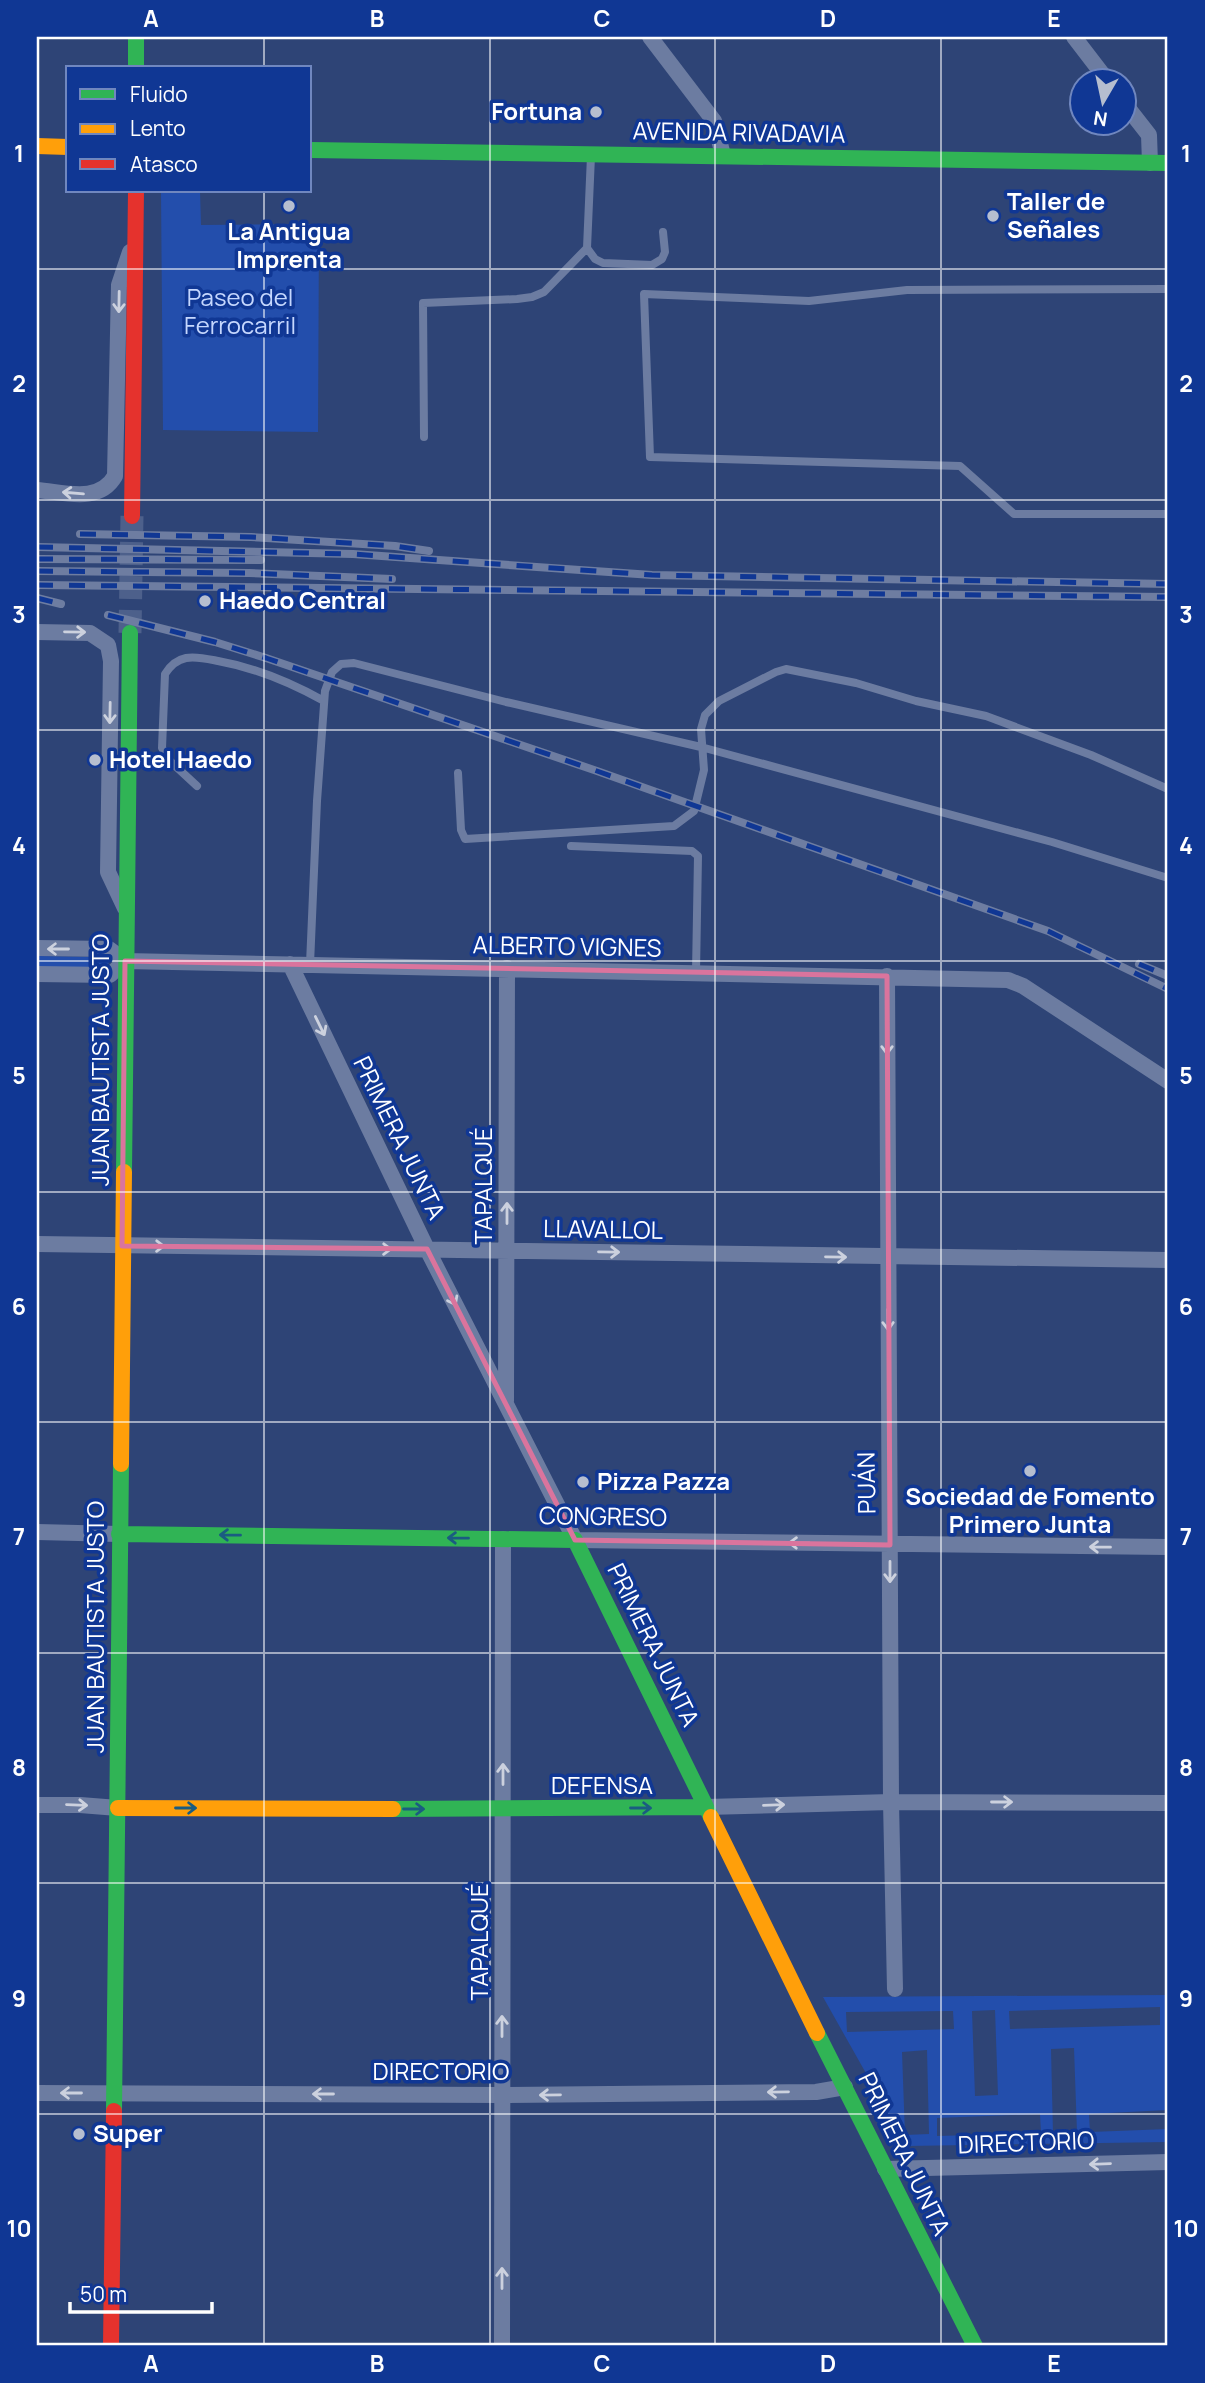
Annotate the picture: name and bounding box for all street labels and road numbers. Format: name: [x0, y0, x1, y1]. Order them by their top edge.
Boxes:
street label: AVENIDA RIVADAVIA: [632, 113, 846, 150]
street label: ALBERTO VIGNES: [472, 927, 662, 964]
street label: JUAN BAUTISTA JUSTO: [83, 934, 116, 1186]
street label: PRIMERA JUNTA: [347, 1050, 454, 1224]
street label: TAPALQUÉ: [466, 1127, 499, 1245]
street label: LLAVALLOL: [543, 1211, 663, 1246]
street label: PUÁN: [848, 1452, 883, 1514]
street label: CONGRESO: [539, 1498, 667, 1533]
street label: JUAN BAUTISTA JUSTO: [78, 1501, 111, 1753]
street label: PRIMERA JUNTA: [601, 1557, 708, 1731]
street label: DEFENSA: [551, 1768, 653, 1801]
street label: TAPALQUÉ: [462, 1883, 495, 2001]
street label: DIRECTORIO: [373, 2054, 509, 2087]
street label: PRIMERA JUNTA: [852, 2066, 959, 2240]
street label: DIRECTORIO: [957, 2123, 1095, 2160]

